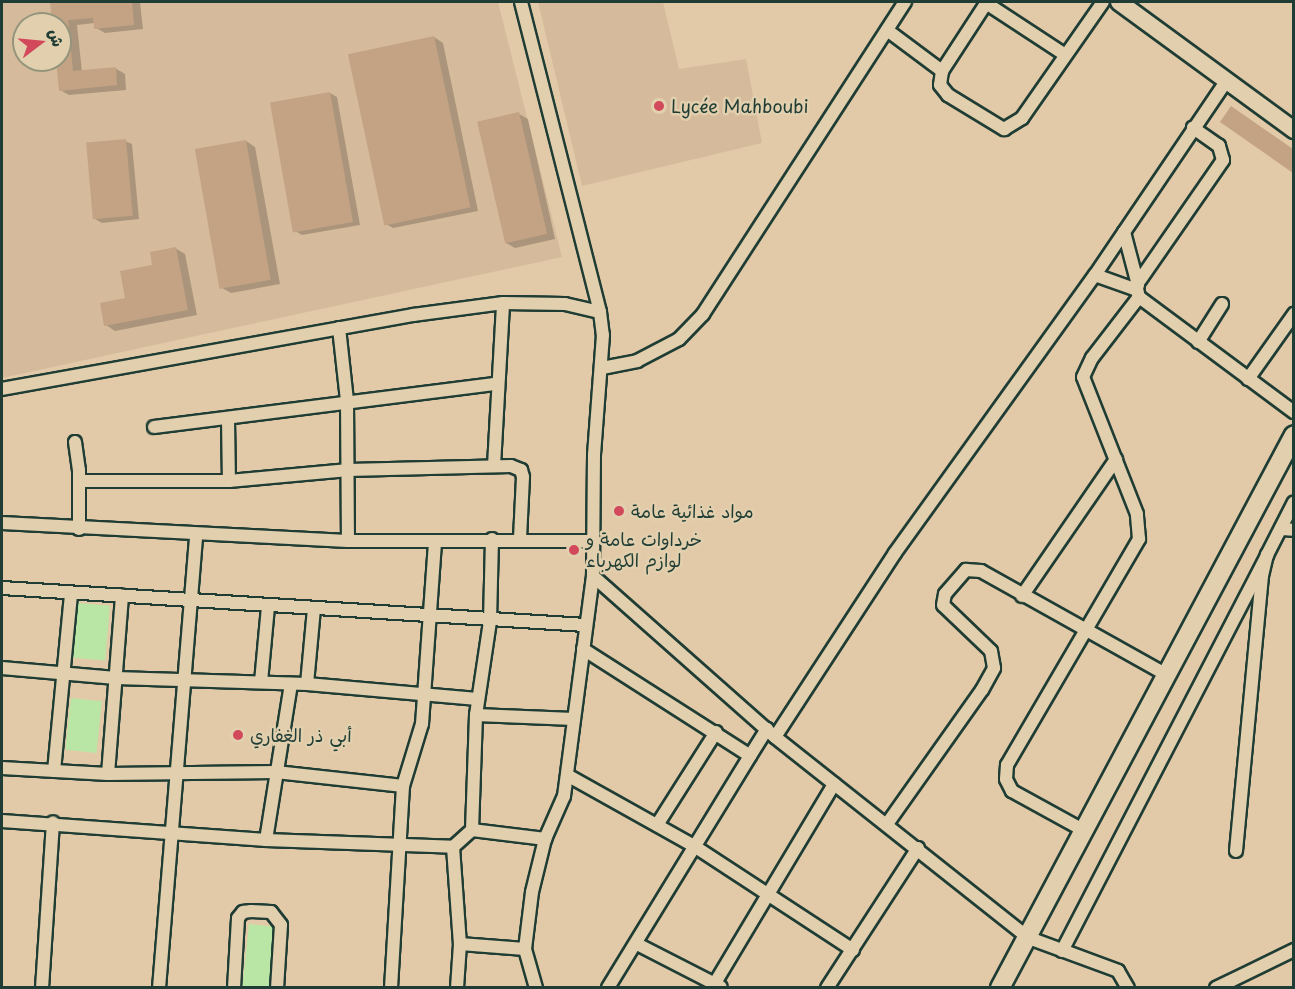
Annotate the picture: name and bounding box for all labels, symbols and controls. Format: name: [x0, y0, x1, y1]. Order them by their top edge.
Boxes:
north arrow: [12, 12, 72, 72]
text: ش: [43, 26, 71, 49]
place label: Lycée Mahboubi: [671, 95, 810, 117]
marker: Lycée Mahboubi: [652, 99, 666, 113]
place label: مواد غذائية عامة: [631, 500, 754, 522]
marker: مواد غذائية عامة: [612, 504, 626, 518]
place label: خرداوات عامة و لوازم الكهرباء: [586, 529, 702, 572]
marker: خرداوات عامة و لوازم الكهرباء: [567, 543, 581, 557]
place label: أبي ذر الغفاري: [250, 724, 352, 746]
marker: أبي ذر الغفاري: [231, 728, 245, 742]

